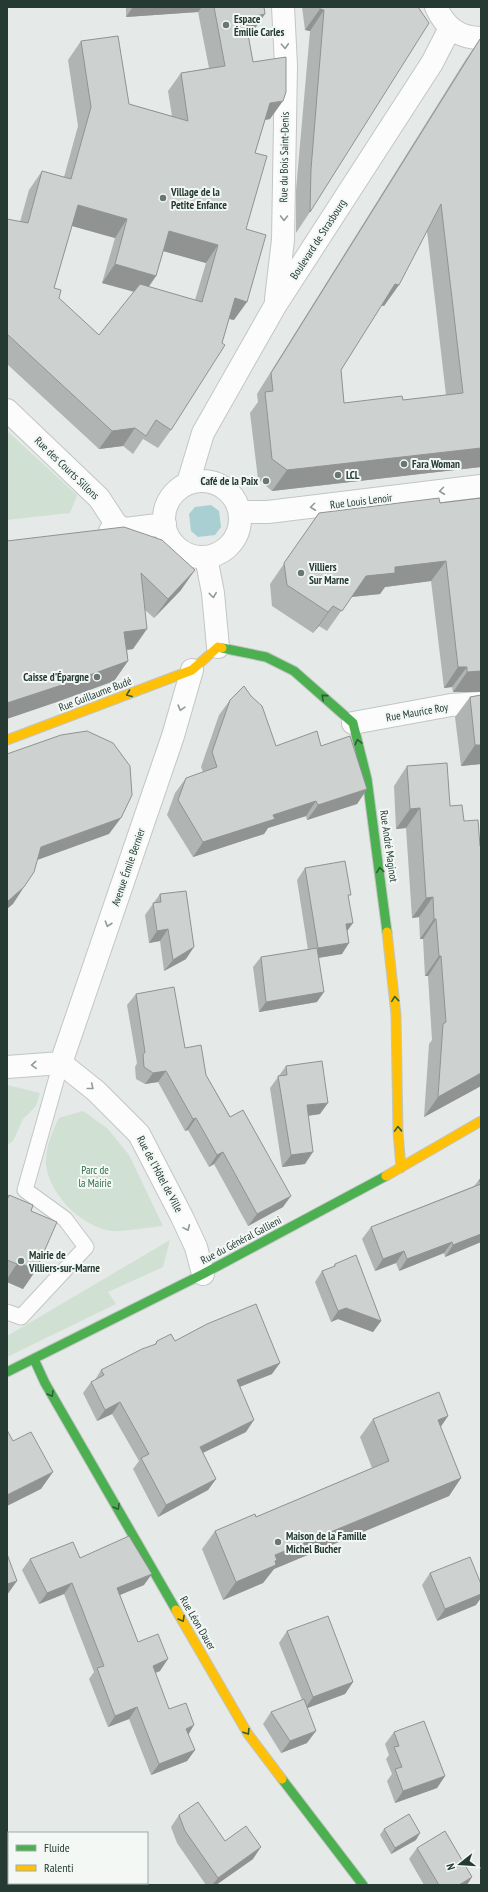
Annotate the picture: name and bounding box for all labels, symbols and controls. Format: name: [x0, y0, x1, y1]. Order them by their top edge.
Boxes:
place label: Espace Émilie Carles: [234, 12, 285, 39]
marker: Espace Émilie Carles: [221, 20, 231, 30]
one-way arrow: [280, 43, 289, 49]
street label: Rue du Bois Saint-Denis: [276, 111, 292, 202]
place label: Village de la Petite Enfance: [170, 185, 227, 212]
marker: Village de la Petite Enfance: [158, 193, 168, 203]
street label: Boulevard de Strasbourg: [287, 196, 349, 282]
one-way arrow: [279, 215, 288, 221]
street label: Rue des Courts Sillons: [32, 434, 102, 503]
place label: Fara Woman: [412, 457, 460, 471]
marker: Fara Woman: [399, 459, 409, 469]
place label: LCL: [346, 468, 360, 482]
marker: LCL: [333, 470, 343, 480]
place label: Café de la Paix: [200, 474, 258, 488]
marker: Café de la Paix: [261, 476, 271, 486]
one-way arrow: [439, 486, 445, 495]
street label: Rue Louis Lenoir: [329, 490, 393, 512]
one-way arrow: [310, 502, 316, 511]
place label: Villiers Sur Marne: [308, 560, 349, 587]
marker: Villiers Sur Marne: [296, 568, 306, 578]
one-way arrow: [208, 592, 217, 598]
place label: Caisse d'Épargne: [23, 670, 89, 684]
marker: Caisse d'Épargne: [92, 672, 102, 682]
street label: Rue Guillaume Budé: [56, 673, 134, 714]
one-way arrow: [126, 689, 133, 697]
one-way arrow: [321, 695, 329, 702]
street label: Rue Maurice Roy: [385, 700, 450, 724]
one-way arrow: [177, 704, 186, 711]
one-way arrow: [354, 739, 362, 745]
street label: Rue André Maginot: [377, 809, 401, 883]
street label: Avenue Émile Bernier: [108, 826, 148, 908]
one-way arrow: [376, 867, 385, 873]
one-way arrow: [105, 920, 113, 927]
one-way arrow: [390, 996, 399, 1002]
one-way arrow: [31, 1060, 37, 1069]
one-way arrow: [87, 1083, 94, 1090]
one-way arrow: [394, 1126, 402, 1132]
street label: Rue de l'Hôtel de Ville: [134, 1133, 186, 1215]
park label: Parc de la Mairie: [78, 1163, 112, 1190]
street label: Rue du Général Gallieni: [198, 1213, 284, 1267]
one-way arrow: [182, 1223, 190, 1231]
place label: Mairie de Villiers-sur-Marne: [28, 1248, 100, 1275]
marker: Mairie de Villiers-sur-Marne: [16, 1256, 26, 1266]
one-way arrow: [47, 1390, 54, 1397]
one-way arrow: [112, 1503, 119, 1510]
place label: Maison de la Famille Michel Bucher: [286, 1529, 367, 1556]
marker: Maison de la Famille Michel Bucher: [273, 1537, 283, 1547]
street label: Rue Léon Dauer: [177, 1594, 219, 1652]
one-way arrow: [177, 1615, 184, 1623]
one-way arrow: [243, 1728, 250, 1735]
legend: [8, 1832, 148, 1884]
text: Fluide: [44, 1840, 70, 1855]
north arrow: [440, 1844, 480, 1884]
text: Ralenti: [44, 1860, 73, 1875]
text: N: [443, 1862, 458, 1872]

